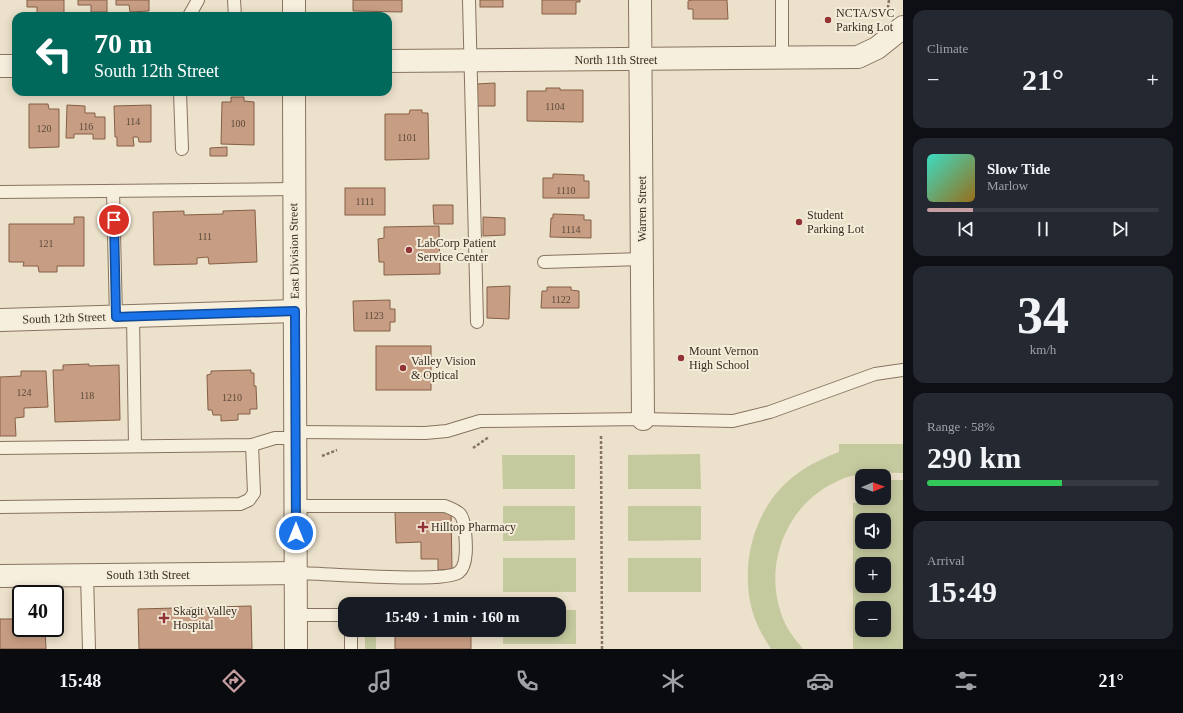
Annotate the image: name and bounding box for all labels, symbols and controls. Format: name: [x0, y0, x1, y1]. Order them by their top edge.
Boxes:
place label: NCTA/SVC Parking Lot: [836, 6, 894, 34]
marker: NCTA/SVC Parking Lot: [823, 15, 833, 25]
icon: left: [28, 28, 80, 80]
text: 70 m: [94, 28, 152, 59]
text: Climate: [927, 41, 968, 56]
street label: North 11th Street: [575, 53, 658, 67]
text: South 12th Street: [94, 61, 219, 81]
text: 21°: [1022, 63, 1064, 96]
text: −: [927, 67, 939, 92]
text: +: [1147, 67, 1159, 92]
house number: 1104: [545, 101, 565, 112]
house number: 114: [126, 116, 140, 127]
house number: 100: [231, 118, 246, 129]
house number: 116: [79, 121, 93, 132]
house number: 120: [37, 123, 52, 134]
house number: 1101: [397, 132, 417, 143]
text: Slow Tide: [987, 161, 1050, 177]
street label: Warren Street: [635, 175, 649, 242]
text: Marlow: [987, 178, 1028, 193]
house number: 1110: [556, 185, 576, 196]
house number: 1111: [356, 196, 374, 207]
street label: East Division Street: [286, 202, 302, 299]
pin: [97, 203, 131, 237]
place label: Student Parking Lot: [807, 208, 865, 236]
icon: arrive: [103, 209, 125, 231]
marker: Student Parking Lot: [794, 217, 804, 227]
icon: previous: [955, 218, 977, 240]
icon: pause: [1032, 218, 1054, 240]
icon: next: [1109, 218, 1131, 240]
house number: 1114: [561, 224, 581, 235]
house number: 111: [198, 231, 212, 242]
place label: LabCorp Patient Service Center: [417, 236, 497, 264]
house number: 121: [39, 238, 54, 249]
marker: LabCorp Patient Service Center: [404, 245, 414, 255]
text: 34: [1017, 287, 1069, 344]
house number: 1122: [551, 294, 571, 305]
street label: South 12th Street: [22, 310, 107, 326]
house number: 1123: [364, 310, 384, 321]
text: km/h: [1030, 342, 1056, 357]
place label: Mount Vernon High School: [689, 344, 758, 372]
marker: Mount Vernon High School: [676, 353, 686, 363]
place label: Valley Vision & Optical: [411, 354, 476, 382]
marker: Valley Vision & Optical: [398, 363, 408, 373]
house number: 124: [17, 387, 32, 398]
house number: 118: [80, 390, 94, 401]
house number: 1210: [222, 392, 242, 403]
text: Range · 58%: [927, 419, 995, 434]
text: 290 km: [927, 441, 1021, 474]
north arrow: [855, 469, 891, 505]
map controls: [855, 469, 891, 637]
position arrow: [275, 512, 317, 554]
button: sound: [855, 513, 891, 549]
place label: Hilltop Pharmacy: [431, 520, 516, 534]
marker: Hilltop Pharmacy: [418, 522, 428, 532]
text: Arrival: [927, 553, 965, 568]
button: +: [855, 557, 891, 593]
street label: South 13th Street: [106, 568, 190, 582]
text: 15:49: [927, 575, 997, 608]
speed limit sign: 40: [12, 585, 64, 637]
button: −: [855, 601, 891, 637]
place label: Skagit Valley Hospital: [173, 604, 237, 632]
text: 15:49 · 1 min · 160 m: [385, 609, 520, 625]
marker: Skagit Valley Hospital: [158, 612, 170, 624]
icon: directions: [220, 667, 248, 695]
icon: music: [366, 667, 394, 695]
icon: phone: [513, 667, 541, 695]
icon: climate: [659, 667, 687, 695]
icon: car: [806, 667, 834, 695]
icon: filters: [952, 667, 980, 695]
text: 15:48: [59, 671, 101, 691]
text: 21°: [1099, 671, 1124, 691]

